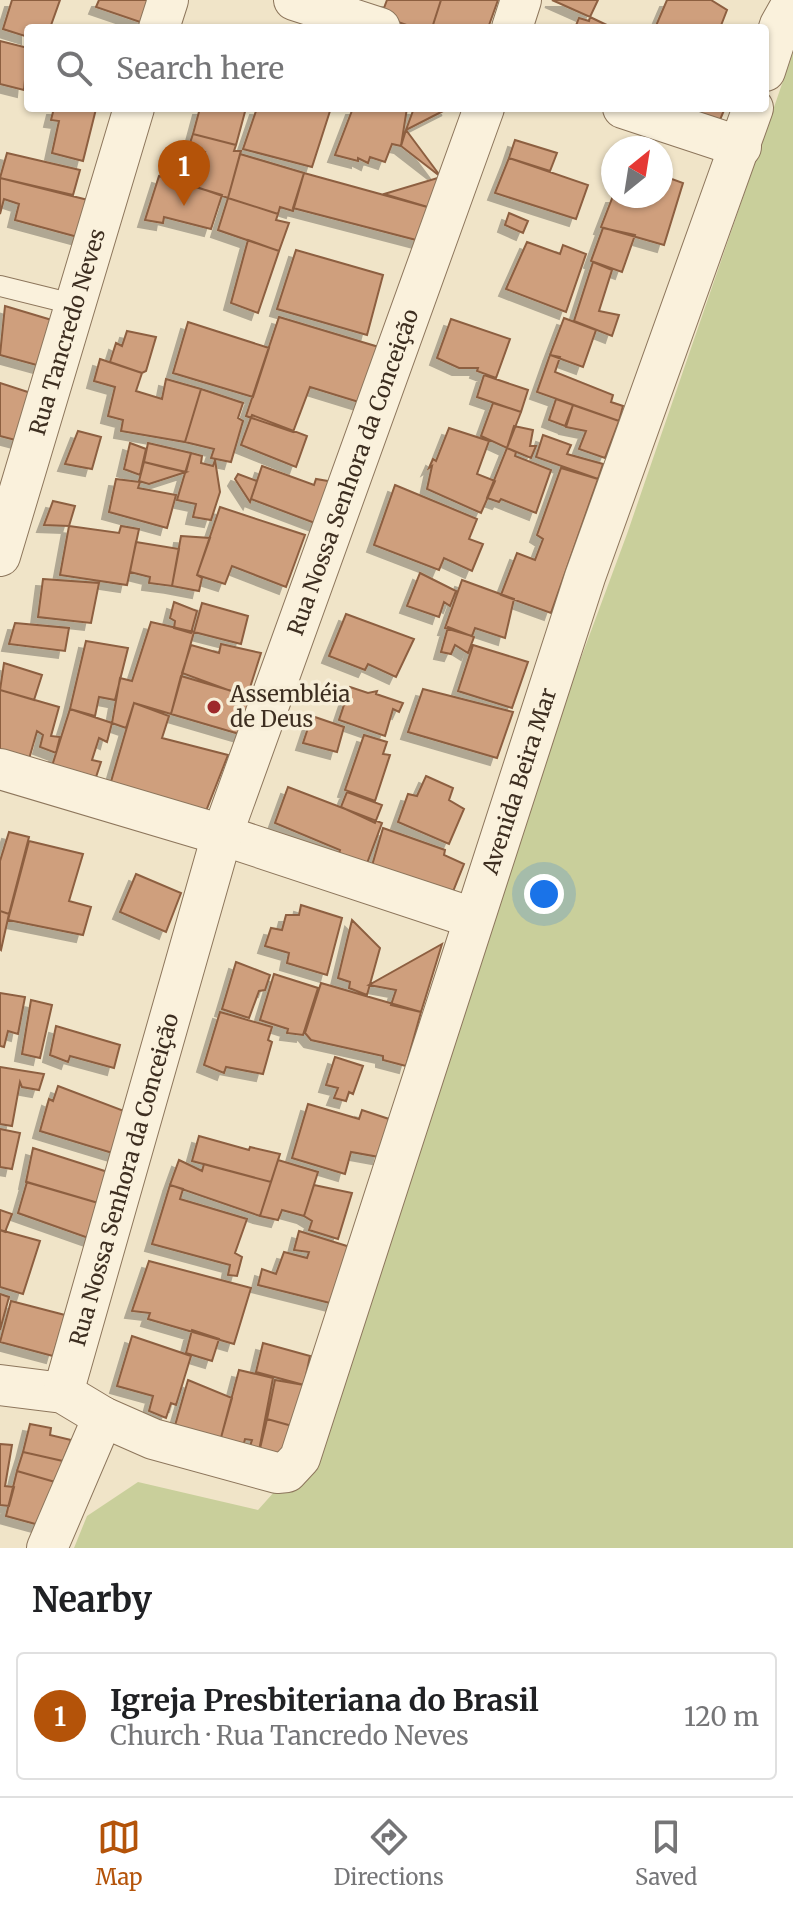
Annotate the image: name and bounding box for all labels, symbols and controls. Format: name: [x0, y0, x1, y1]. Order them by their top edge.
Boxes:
search box: [24, 24, 769, 112]
icon: search: [52, 46, 96, 90]
text: Search here: [116, 49, 284, 87]
north arrow: [601, 136, 673, 208]
pin: 1: [158, 140, 210, 206]
street label: Rua Tancredo Neves: [23, 225, 111, 438]
street label: Rua Nossa Senhora da Conceição: [281, 305, 425, 639]
place label: Assembléia de Deus: [229, 680, 351, 733]
street label: Avenida Beira Mar: [475, 684, 562, 879]
marker: Assembléia de Deus: [205, 698, 223, 716]
your location: [524, 874, 564, 914]
street label: Rua Nossa Senhora da Conceição: [63, 1010, 185, 1349]
text: Nearby: [32, 1579, 152, 1621]
text: Igreja Presbiteriana do Brasil: [110, 1681, 539, 1719]
text: 1: [54, 1700, 66, 1733]
text: 120 m: [684, 1700, 759, 1733]
text: Church · Rua Tancredo Neves: [110, 1719, 469, 1752]
tab: Map: [96, 1815, 143, 1891]
tab: Directions: [334, 1815, 444, 1891]
tab: Saved: [635, 1815, 697, 1891]

